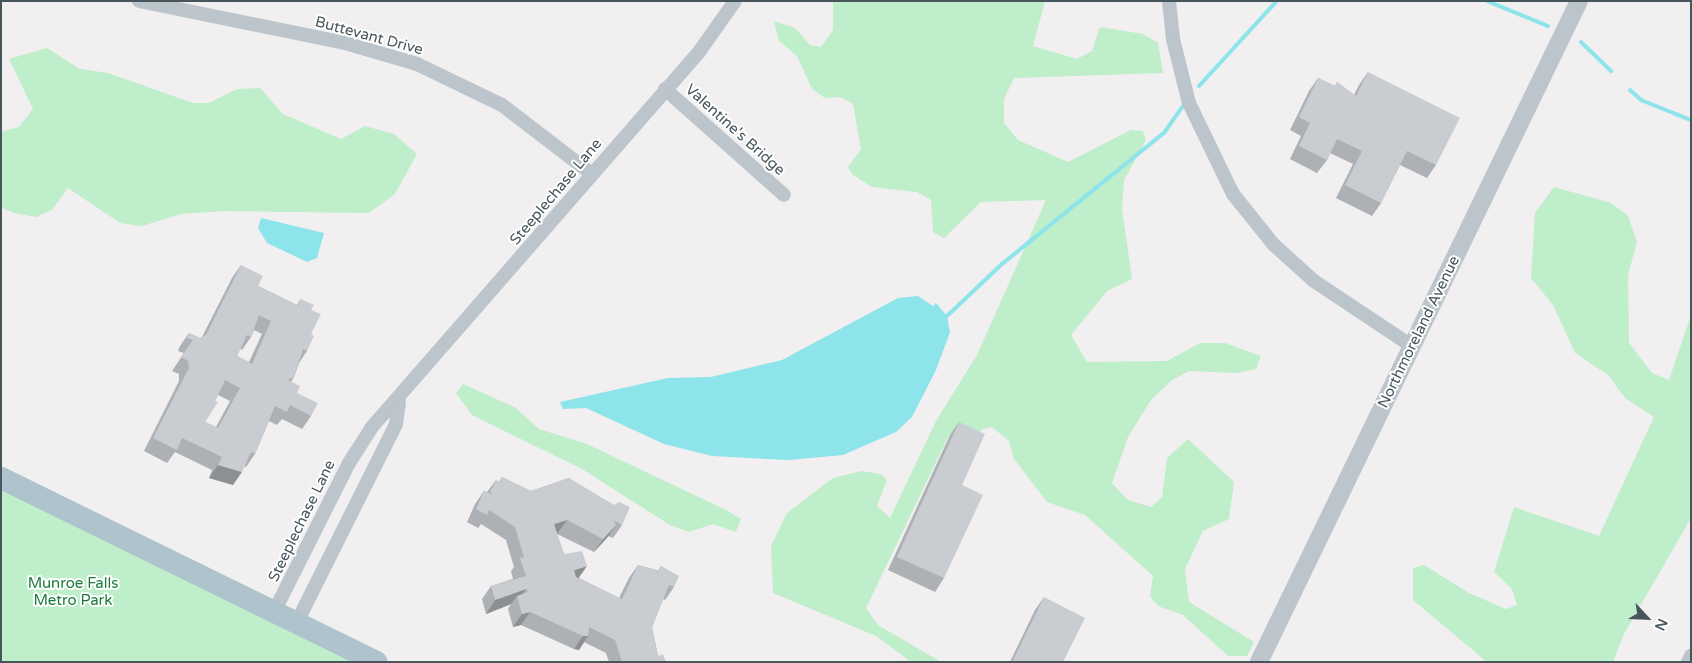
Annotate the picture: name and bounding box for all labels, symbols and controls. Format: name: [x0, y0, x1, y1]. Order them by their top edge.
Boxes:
street label: Buttevant Drive: [313, 13, 425, 59]
street label: Valentine's Bridge: [681, 81, 789, 179]
street label: Steeplechase Lane: [506, 135, 606, 249]
street label: Northmoreland Avenue: [1374, 253, 1464, 411]
street label: Steeplechase Lane: [265, 457, 339, 585]
park label: Munroe Falls Metro Park: [28, 574, 118, 609]
north arrow: [1622, 593, 1672, 643]
text: N: [1651, 616, 1671, 633]

